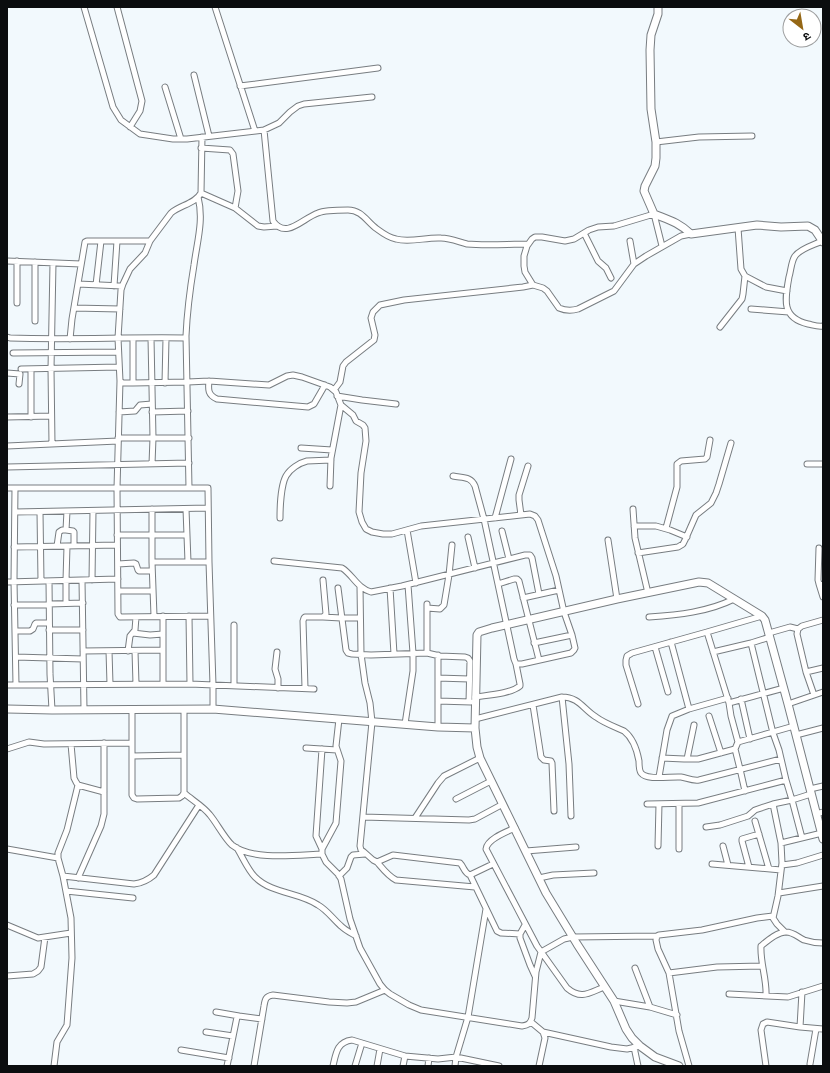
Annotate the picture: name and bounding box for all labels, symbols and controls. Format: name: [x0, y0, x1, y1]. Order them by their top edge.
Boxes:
north arrow: [782, 8, 822, 48]
text: उ: [801, 30, 814, 45]

